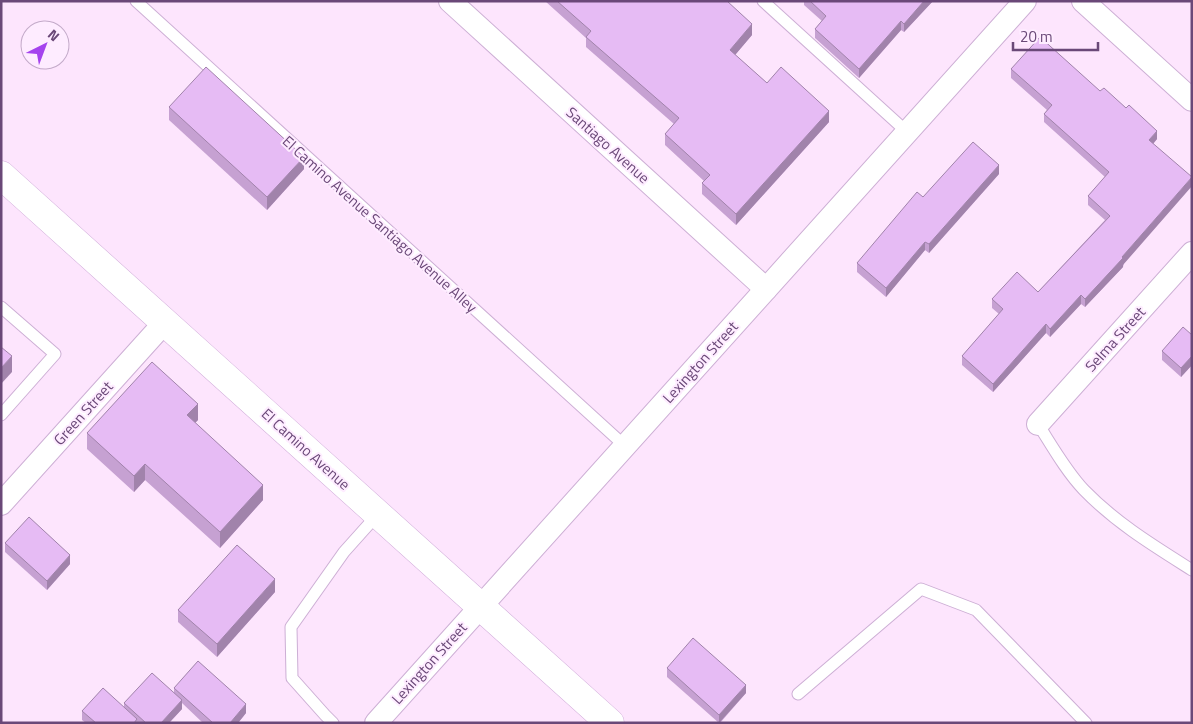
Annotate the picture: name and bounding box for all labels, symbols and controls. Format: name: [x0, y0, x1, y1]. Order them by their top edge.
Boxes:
north arrow: [20, 20, 70, 70]
scale bar: [1013, 20, 1098, 52]
text: N: [43, 24, 65, 46]
text: 20 m: [1020, 25, 1053, 48]
street label: Santiago Avenue: [561, 101, 655, 189]
street label: El Camino Avenue Santiago Avenue Alley: [277, 130, 483, 318]
street label: Selma Street: [1079, 301, 1151, 377]
street label: Lexington Street: [657, 315, 744, 408]
street label: Green Street: [48, 375, 119, 450]
street label: El Camino Avenue: [256, 403, 356, 495]
street label: Lexington Street: [386, 616, 473, 709]

